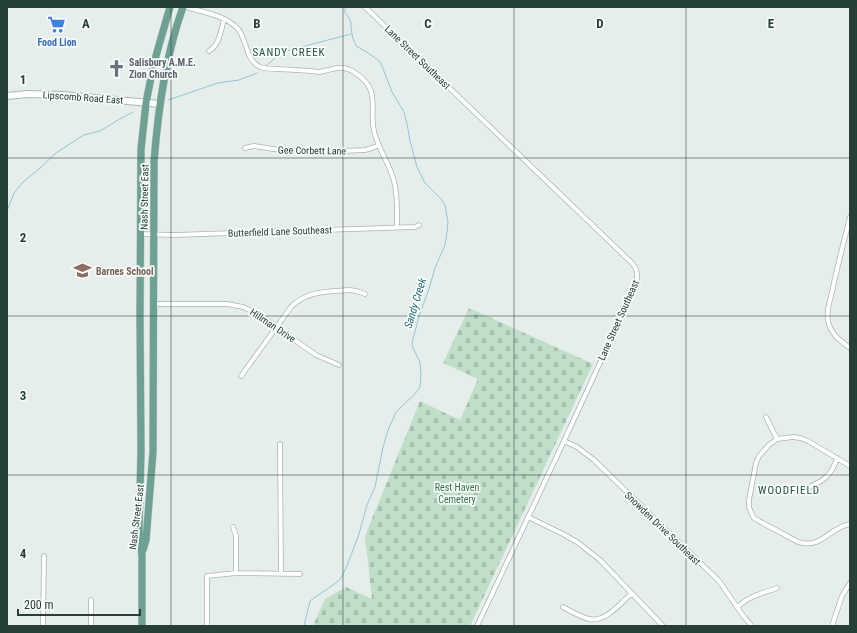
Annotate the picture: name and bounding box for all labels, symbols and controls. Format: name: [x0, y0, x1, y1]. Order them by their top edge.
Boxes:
supermarket icon: Food Lion: [47, 15, 67, 35]
text: A: [82, 16, 90, 31]
text: B: [253, 16, 261, 31]
text: C: [424, 16, 432, 31]
text: D: [596, 16, 604, 31]
text: E: [768, 16, 775, 31]
street label: Lane Street Southeast: [383, 23, 453, 92]
place label: Food Lion: [37, 37, 77, 48]
district label: SANDY CREEK: [252, 46, 326, 59]
place label: Salisbury A.M.E. Zion Church: [129, 57, 196, 80]
church icon: Salisbury A.M.E. Zion Church: [106, 58, 126, 78]
text: 1: [20, 72, 26, 87]
street label: Lipscomb Road East: [42, 89, 124, 106]
street label: Gee Corbett Lane: [278, 144, 346, 157]
street label: Nash Street East: [138, 164, 151, 230]
street label: Butterfield Lane Southeast: [228, 224, 332, 239]
text: 2: [20, 230, 27, 245]
school or university icon: Barnes School: [73, 261, 93, 281]
place label: Barnes School: [96, 266, 154, 277]
water label: Sandy Creek: [402, 276, 429, 330]
street label: Lane Street Southeast: [596, 278, 641, 362]
street label: Hillman Drive: [248, 306, 298, 345]
text: 3: [20, 388, 26, 403]
park label: Rest Haven Cemetery: [435, 482, 479, 505]
street label: Nash Street East: [127, 484, 146, 550]
district label: WOODFIELD: [758, 484, 820, 497]
street label: Snowden Drive Southeast: [623, 490, 703, 567]
text: 4: [20, 546, 27, 561]
scale bar: [18, 591, 140, 617]
text: 200 m: [24, 598, 54, 612]

